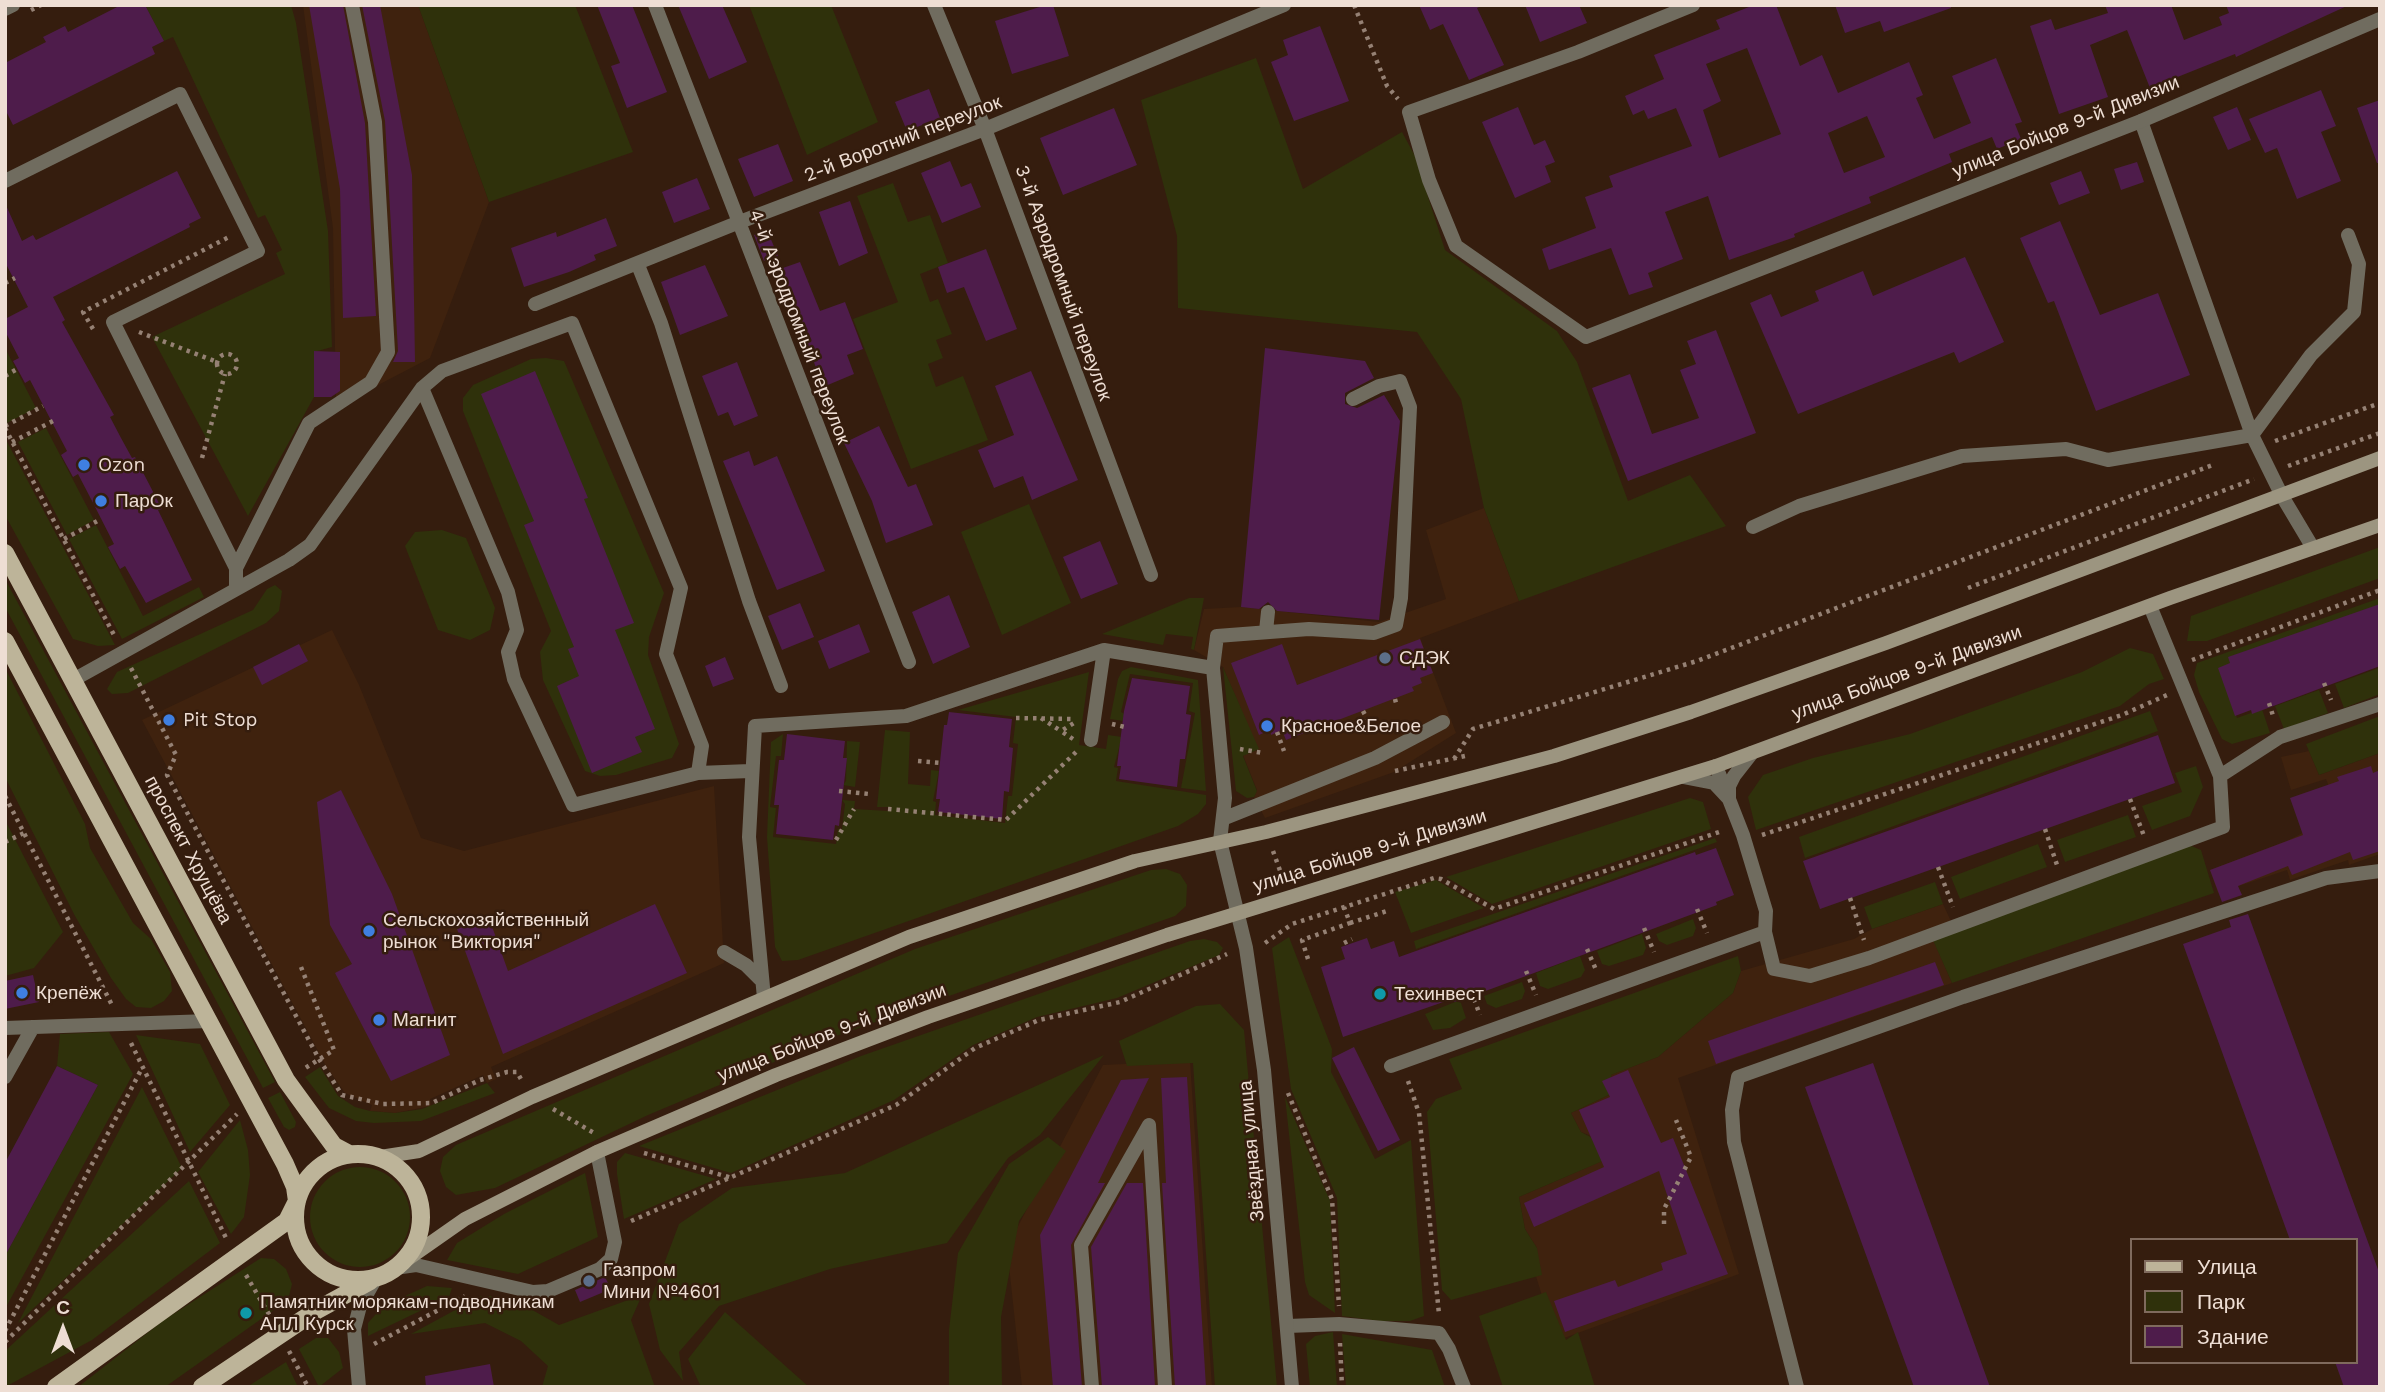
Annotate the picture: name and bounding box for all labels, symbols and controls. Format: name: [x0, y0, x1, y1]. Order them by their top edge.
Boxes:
street label: улица Бойцов 9-й Дивизии: [1949, 71, 2183, 183]
street label: 2-й Воротний переулок: [801, 91, 1005, 187]
street label: 3-й Аэродромный переулок: [1010, 162, 1116, 404]
street label: 4-й Аэродромный переулок: [744, 206, 854, 448]
place label: Ozon: [98, 454, 145, 476]
marker: Ozon: [76, 457, 92, 473]
place label: ПарОк: [115, 490, 173, 512]
marker: ПарОк: [93, 493, 109, 509]
street label: улица Бойцов 9-й Дивизии: [1789, 621, 2025, 725]
place label: СДЭК: [1399, 647, 1450, 669]
marker: СДЭК: [1377, 650, 1393, 666]
place label: Pit Stop: [183, 709, 258, 731]
marker: Pit Stop: [161, 712, 177, 728]
place label: Красное&Белое: [1281, 715, 1421, 737]
marker: Красное&Белое: [1259, 718, 1275, 734]
street label: проспект Хрущёва: [139, 772, 237, 928]
street label: улица Бойцов 9-й Дивизии: [1251, 805, 1489, 897]
place label: Сельскохозяйственный рынок "Виктория": [383, 909, 589, 953]
marker: Сельскохозяйственный рынок "Виктория": [361, 923, 377, 939]
street label: улица Бойцов 9-й Дивизии: [715, 979, 949, 1087]
place label: Крепёж: [36, 982, 102, 1004]
place label: Техинвест: [1394, 983, 1484, 1005]
marker: Крепёж: [14, 985, 30, 1001]
marker: Техинвест: [1372, 986, 1388, 1002]
place label: Магнит: [393, 1009, 456, 1031]
marker: Магнит: [371, 1012, 387, 1028]
street label: Звёздная улица: [1234, 1079, 1270, 1223]
legend: [2130, 1238, 2357, 1364]
text: Улица: [2197, 1254, 2257, 1279]
place label: Газпром Мини №4601: [603, 1259, 720, 1303]
marker: Газпром Мини №4601: [581, 1273, 597, 1289]
text: Парк: [2197, 1289, 2245, 1314]
place label: Памятник морякам-подводникам АПЛ Курск: [260, 1291, 555, 1335]
north arrow: [28, 1294, 98, 1364]
text: С: [56, 1296, 70, 1319]
marker: Памятник морякам-подводникам АПЛ Курск: [238, 1305, 254, 1321]
text: Здание: [2197, 1324, 2269, 1349]

